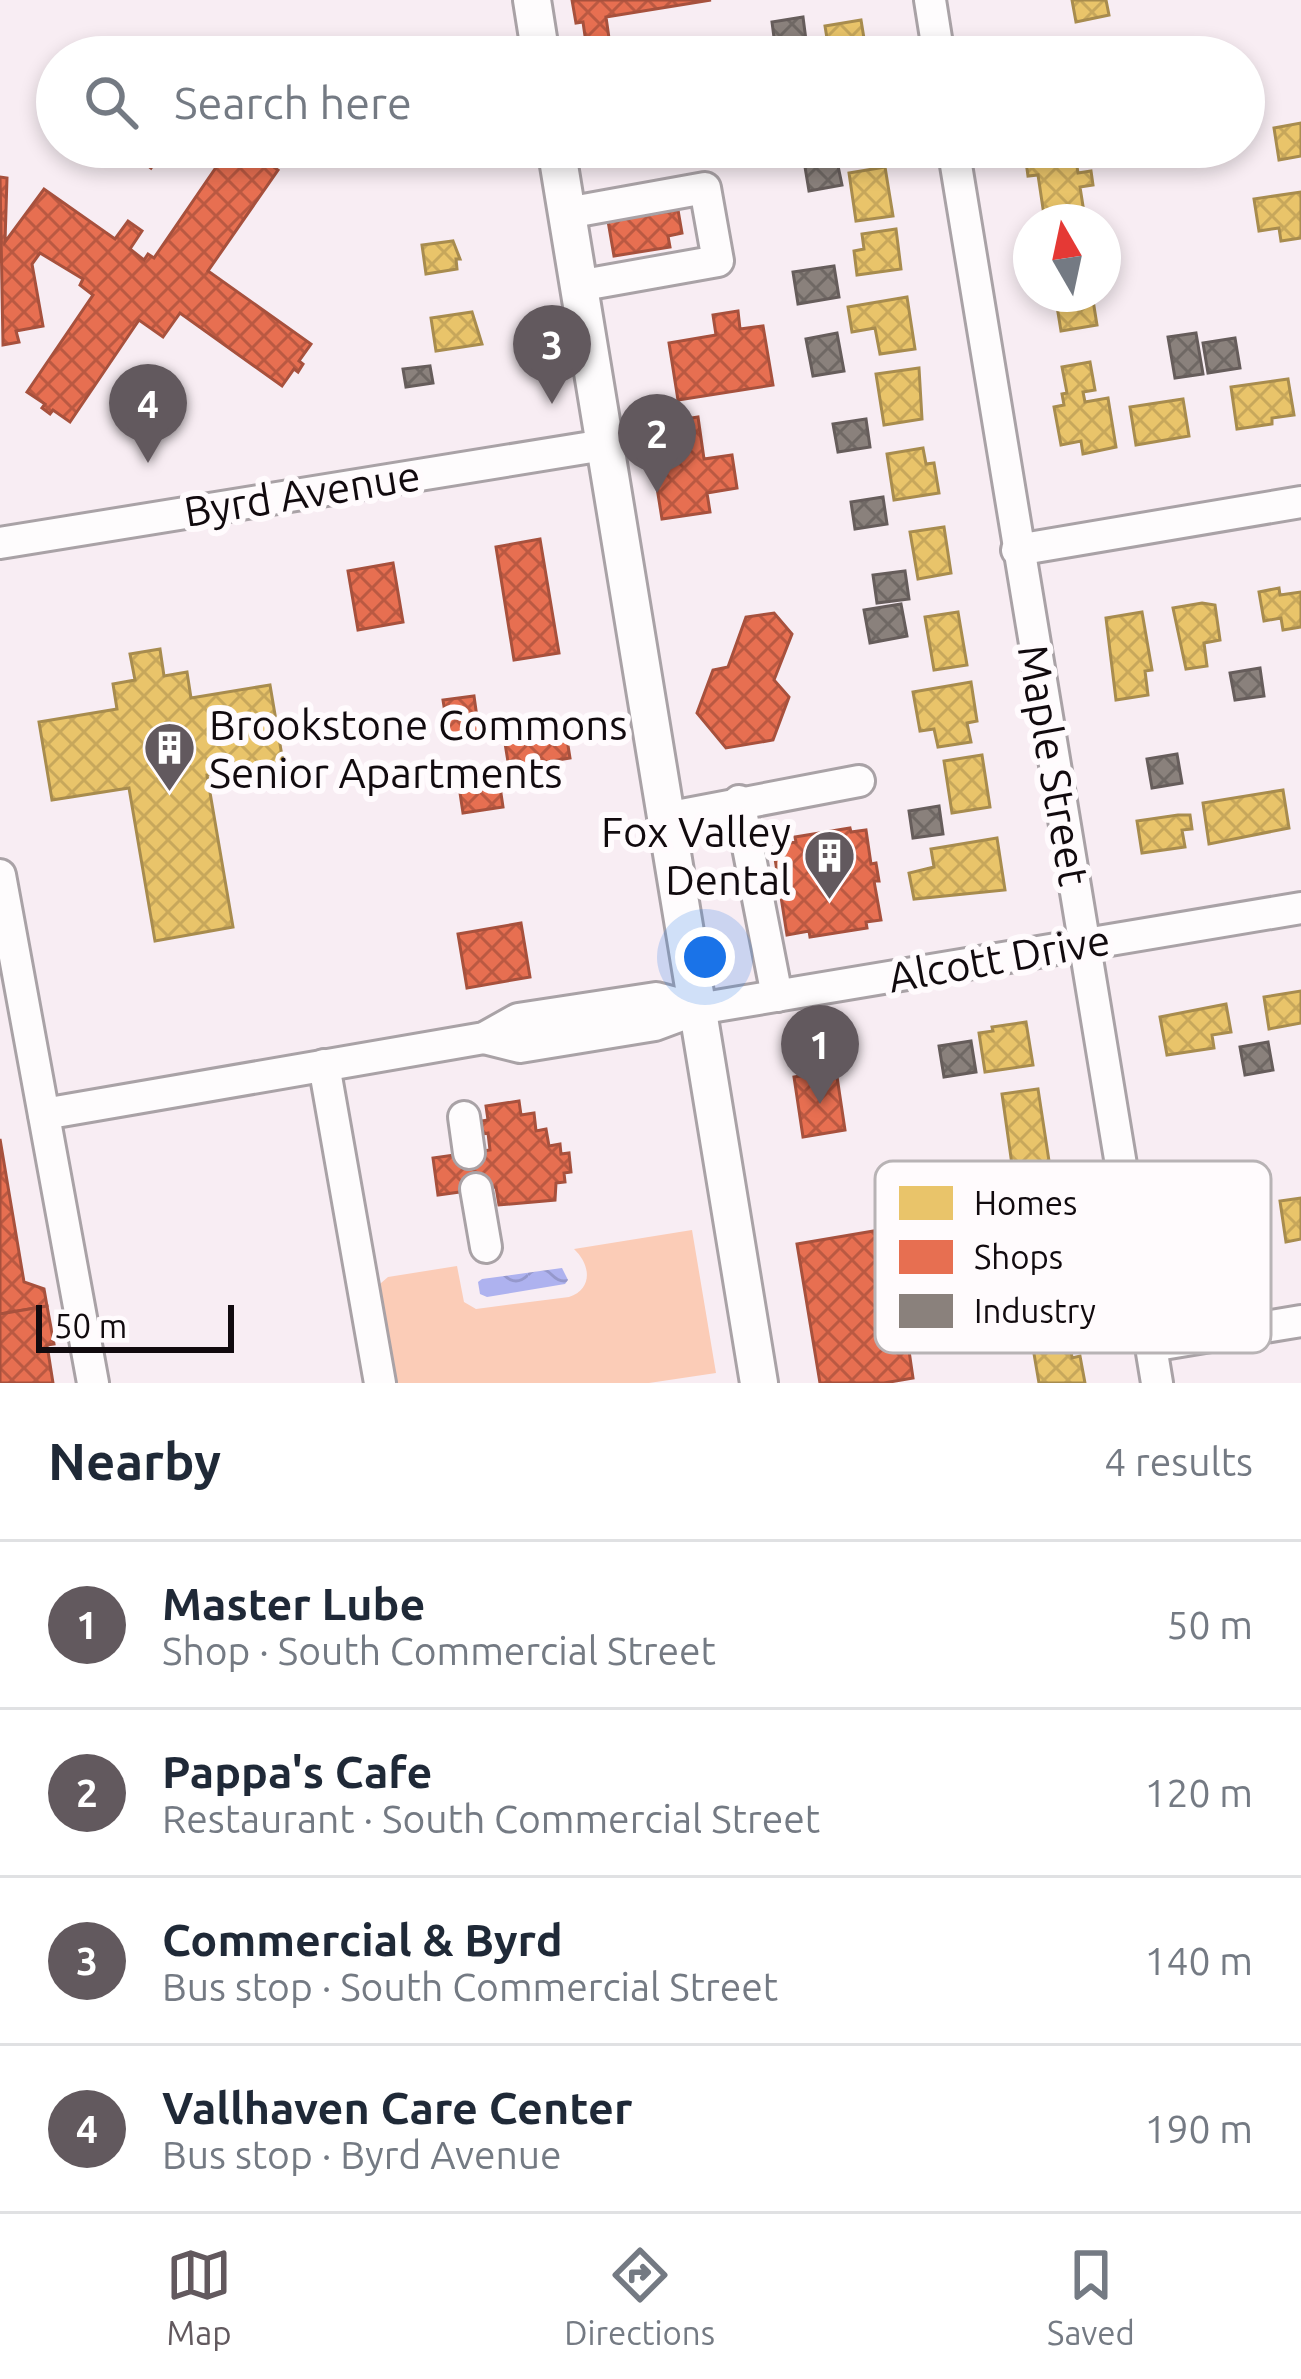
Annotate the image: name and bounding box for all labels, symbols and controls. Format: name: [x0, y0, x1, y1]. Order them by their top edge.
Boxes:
search box: [36, 36, 1265, 168]
icon: search: [78, 69, 144, 135]
text: Search here: [174, 77, 412, 128]
north arrow: [1013, 204, 1121, 312]
pin: 3: [513, 305, 591, 404]
pin: 4: [109, 364, 187, 463]
pin: 2: [618, 394, 696, 493]
street label: Byrd Avenue: [181, 451, 423, 535]
street label: Maple Street: [1010, 641, 1098, 889]
place label: Brookstone Commons Senior Apartments: [209, 701, 627, 796]
building icon: Brookstone Commons Senior Apartments: [142, 720, 198, 794]
place label: Fox Valley Dental: [601, 808, 791, 903]
building icon: Fox Valley Dental: [802, 827, 858, 901]
street label: Alcott Drive: [885, 915, 1113, 1001]
your location: [675, 927, 735, 987]
pin: 1: [781, 1005, 859, 1104]
legend: [875, 1161, 1271, 1353]
text: Homes: [974, 1184, 1077, 1221]
text: Shops: [974, 1238, 1063, 1275]
text: Industry: [974, 1292, 1096, 1329]
scale bar: [36, 1299, 234, 1352]
text: 50 m: [54, 1307, 127, 1344]
text: Nearby: [48, 1432, 221, 1490]
text: 4 results: [1104, 1440, 1253, 1483]
text: Master Lube: [162, 1578, 425, 1629]
text: 1: [76, 1603, 98, 1646]
text: 50 m: [1166, 1603, 1253, 1646]
text: Shop · South Commercial Street: [162, 1629, 716, 1672]
text: Pappa's Cafe: [162, 1746, 433, 1797]
text: 2: [76, 1771, 98, 1814]
text: 120 m: [1144, 1771, 1253, 1814]
text: Restaurant · South Commercial Street: [162, 1797, 820, 1840]
text: Commercial & Byrd: [162, 1914, 563, 1965]
text: 3: [76, 1939, 98, 1982]
text: 140 m: [1144, 1939, 1253, 1982]
text: Bus stop · South Commercial Street: [162, 1965, 778, 2008]
text: Vallhaven Care Center: [162, 2082, 632, 2133]
text: 4: [76, 2107, 98, 2150]
text: 190 m: [1144, 2107, 1253, 2150]
text: Bus stop · Byrd Avenue: [162, 2133, 562, 2176]
tab: Map: [166, 2242, 232, 2351]
tab: Directions: [564, 2242, 715, 2351]
tab: Saved: [1047, 2242, 1135, 2351]

